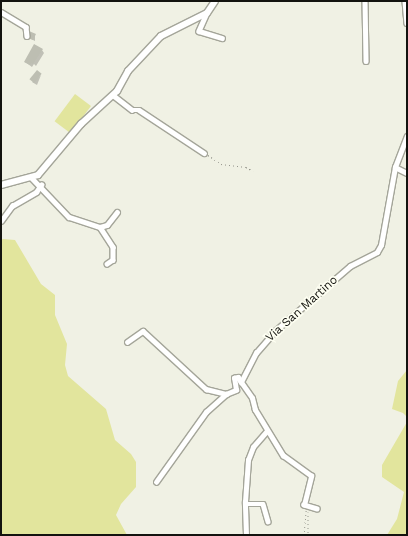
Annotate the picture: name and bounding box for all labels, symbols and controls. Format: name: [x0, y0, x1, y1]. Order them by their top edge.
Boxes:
street label: Via San Martino: [263, 273, 341, 345]

